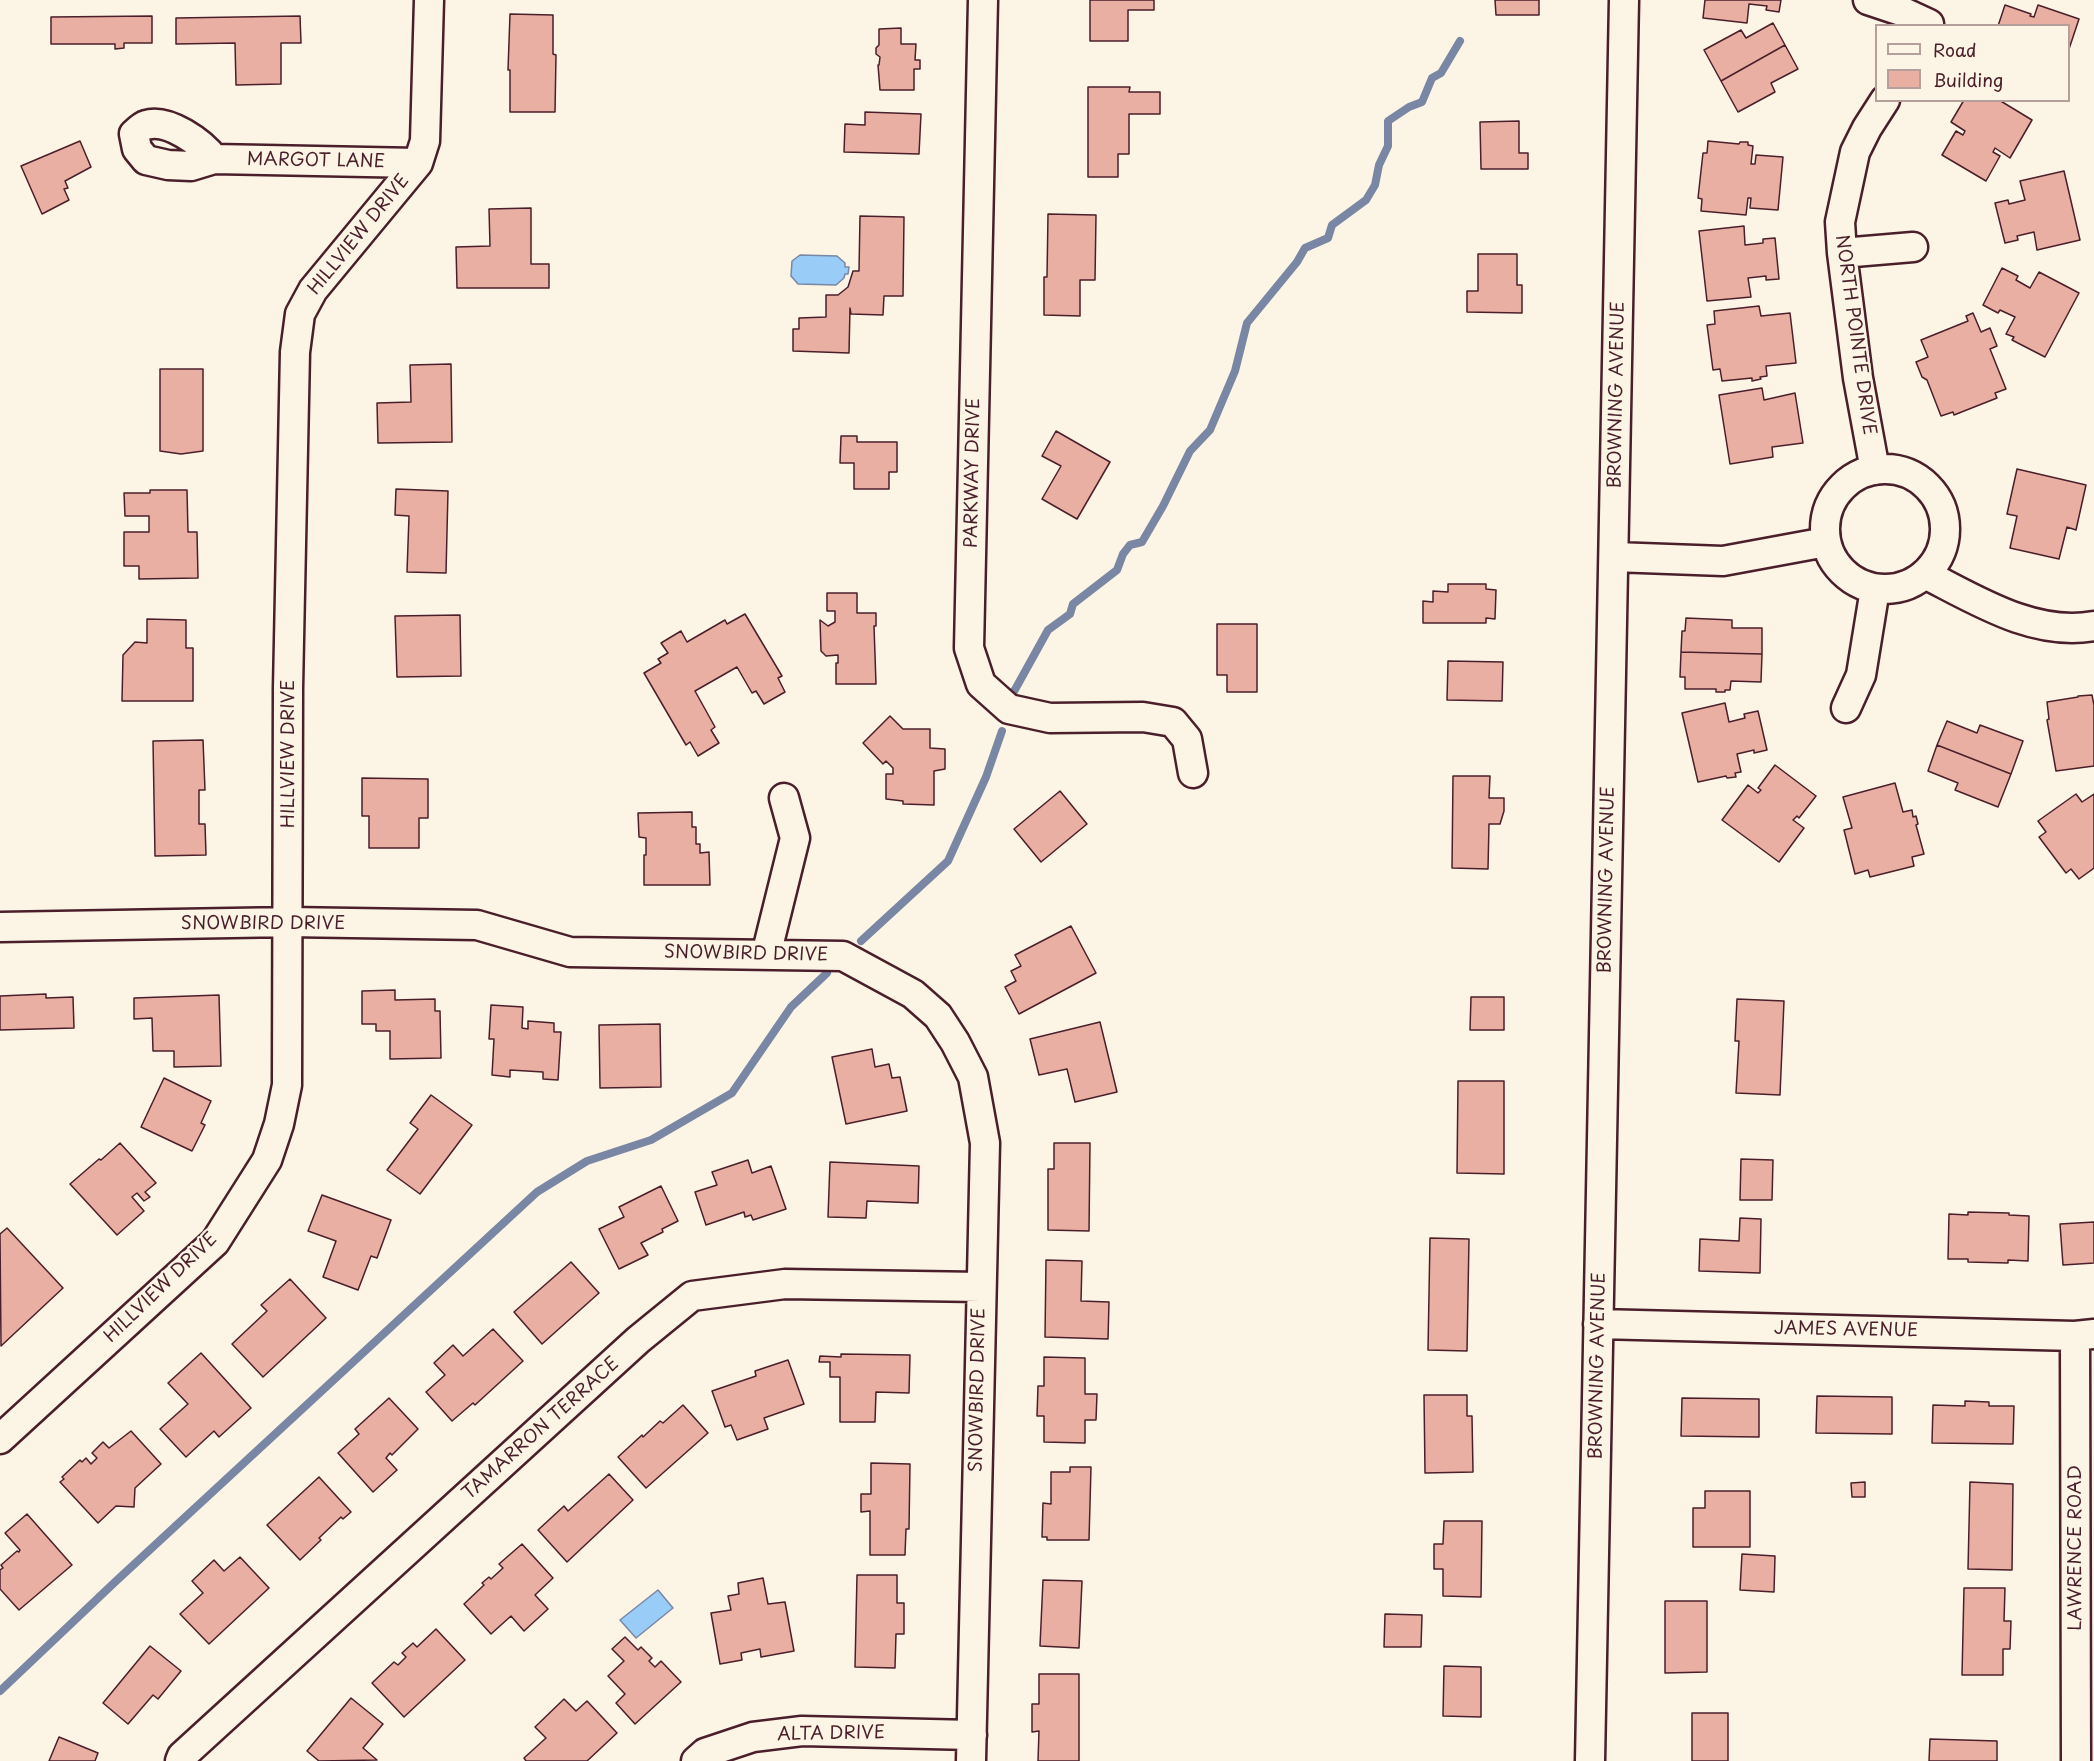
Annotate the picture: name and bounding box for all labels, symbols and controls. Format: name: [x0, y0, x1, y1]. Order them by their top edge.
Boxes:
legend: [1875, 24, 2070, 102]
text: Road: [1933, 36, 1977, 63]
text: Building: [1933, 66, 2003, 93]
street label: MARGOT LANE: [247, 149, 385, 173]
street label: HILLVIEW DRIVE: [304, 170, 414, 300]
street label: NORTH POINTE DRIVE: [1830, 234, 1880, 436]
street label: BROWNING AVENUE: [1605, 301, 1629, 489]
street label: PARKWAY DRIVE: [961, 398, 985, 548]
street label: HILLVIEW DRIVE: [278, 680, 300, 828]
street label: BROWNING AVENUE: [1595, 786, 1619, 974]
street label: SNOWBIRD DRIVE: [181, 913, 345, 935]
street label: SNOWBIRD DRIVE: [664, 942, 828, 966]
street label: HILLVIEW DRIVE: [100, 1229, 222, 1347]
street label: BROWNING AVENUE: [1586, 1272, 1610, 1460]
street label: SNOWBIRD DRIVE: [966, 1308, 990, 1472]
street label: JAMES AVENUE: [1774, 1318, 1918, 1342]
street label: TAMARRON TERRACE: [458, 1353, 624, 1505]
street label: LAWRENCE ROAD: [2065, 1465, 2087, 1631]
street label: ALTA DRIVE: [777, 1722, 885, 1746]

